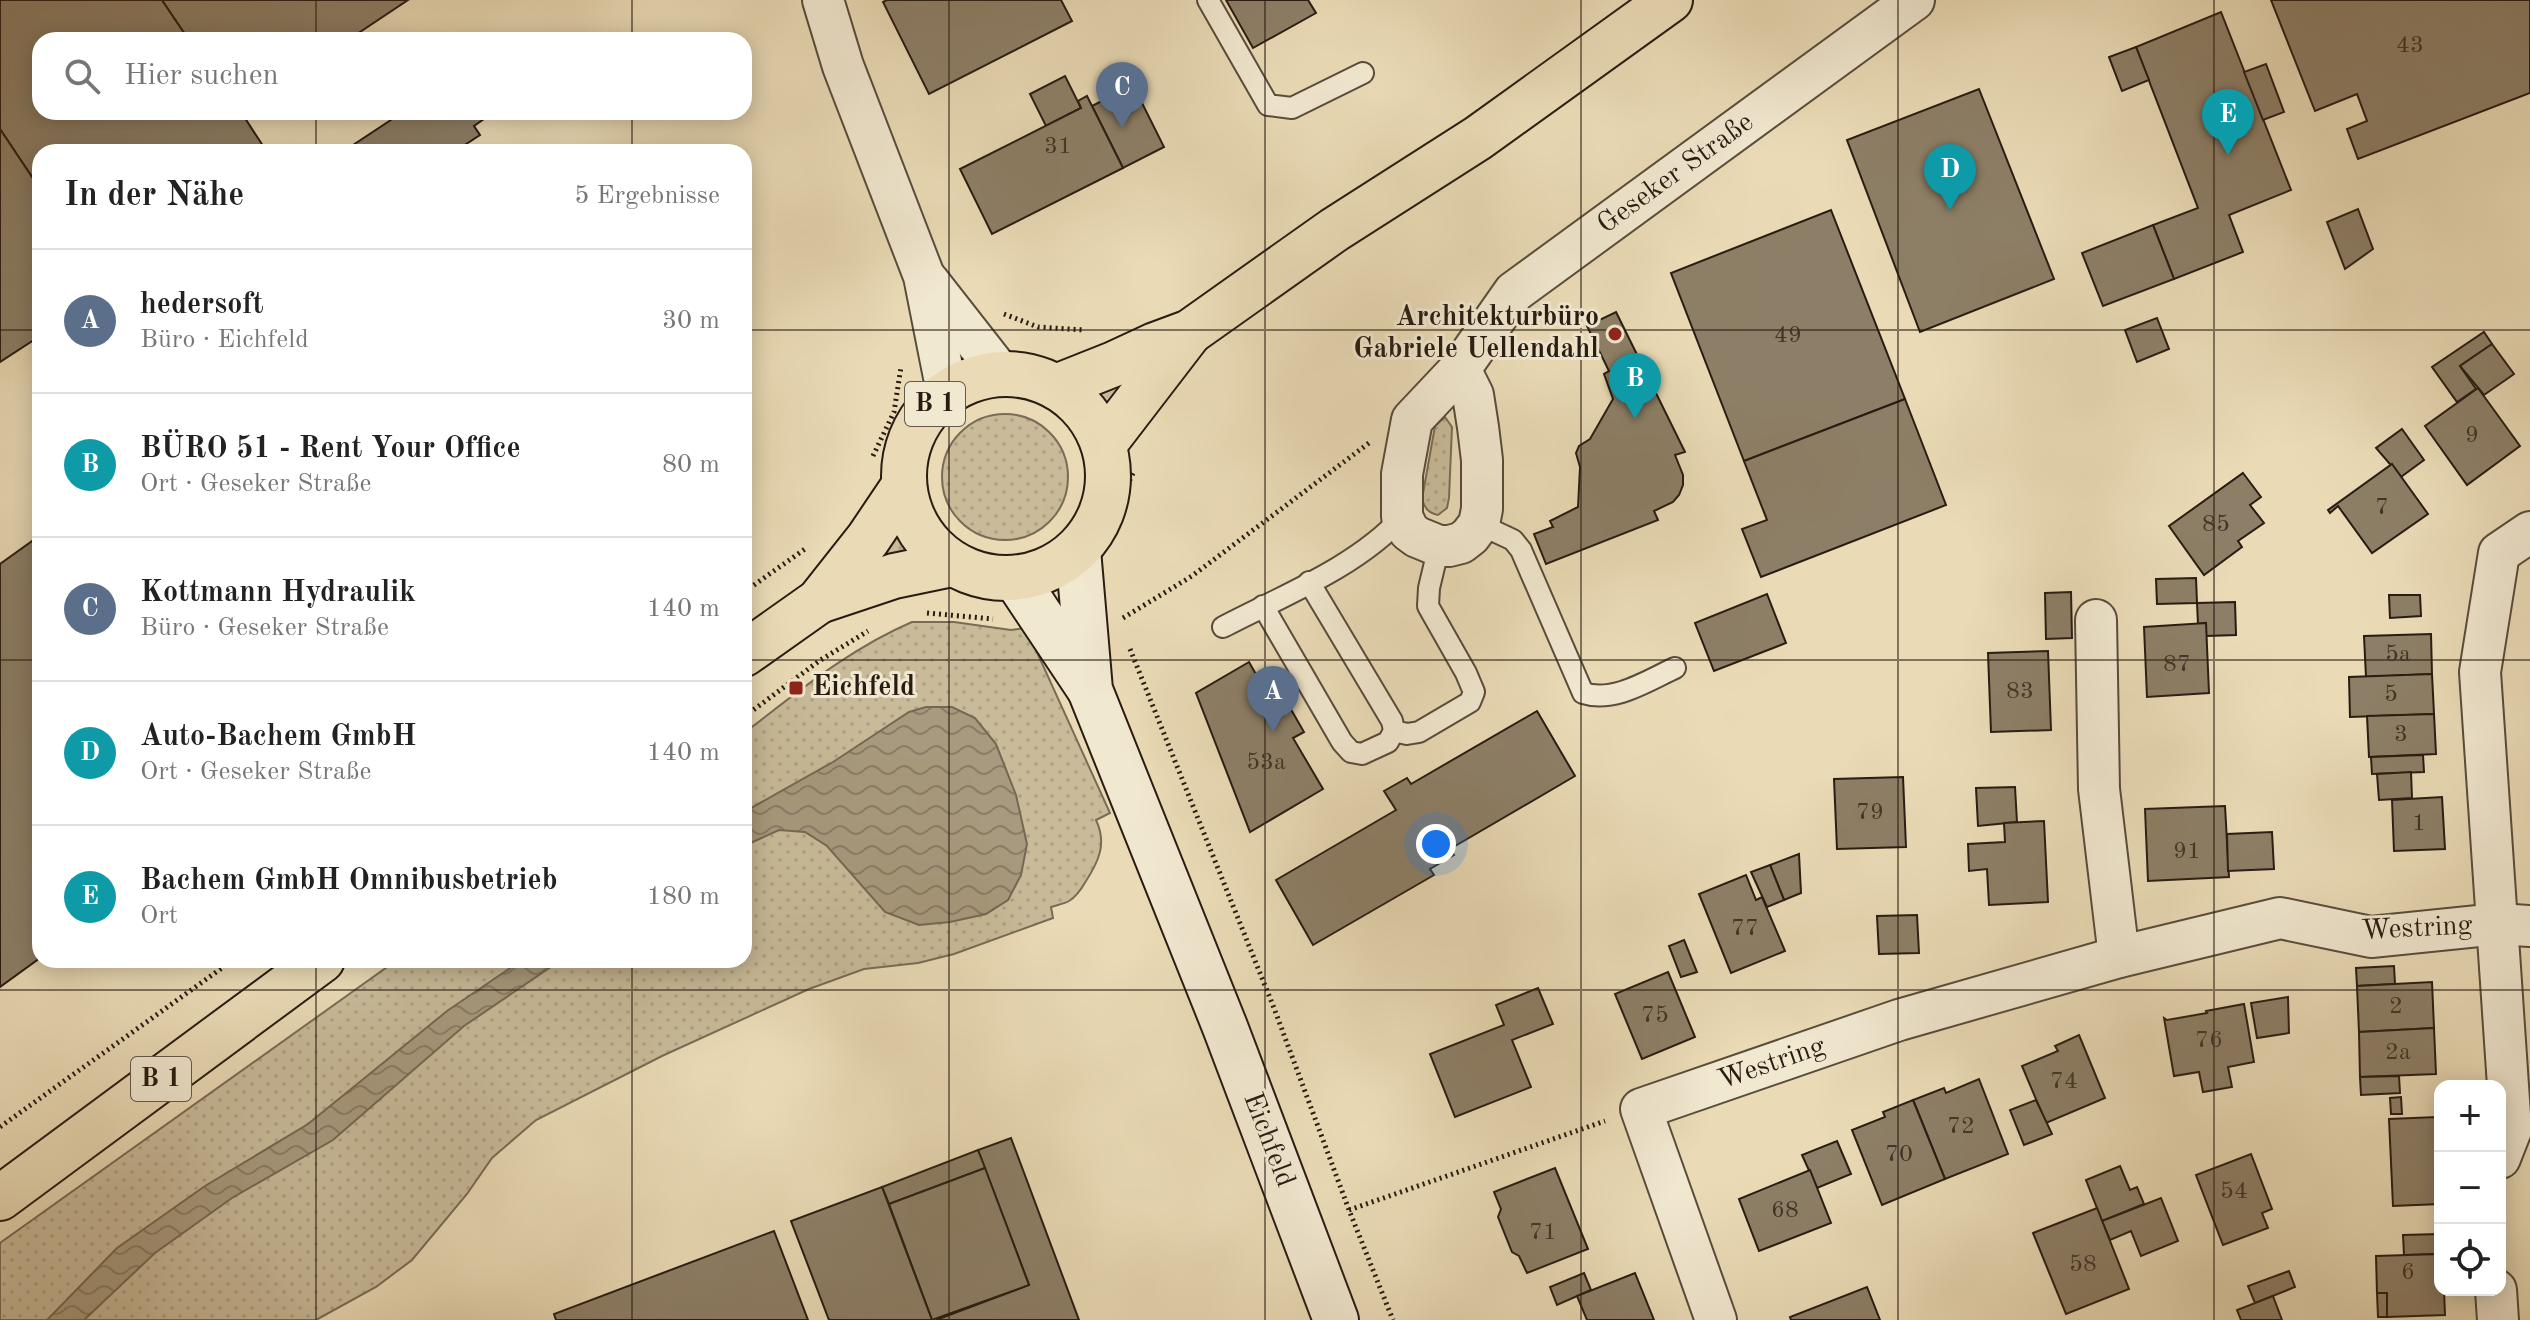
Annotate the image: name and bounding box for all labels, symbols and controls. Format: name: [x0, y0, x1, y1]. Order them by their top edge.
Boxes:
search box: [32, 32, 752, 120]
house number: 43: [2396, 34, 2424, 58]
icon: search: [60, 54, 104, 98]
text: Hier suchen: [124, 61, 279, 91]
pin: C: [1096, 62, 1148, 128]
pin: E: [2202, 89, 2254, 155]
street label: Geseker Straße: [1593, 108, 1759, 240]
house number: 31: [1044, 135, 1072, 159]
pin: D: [1924, 144, 1976, 210]
text: In der Nähe: [64, 179, 244, 213]
text: 5 Ergebnisse: [574, 183, 720, 209]
text: hedersoft: [140, 290, 264, 320]
place label: Architekturbüro Gabriele Uellendahl: [1353, 304, 1599, 364]
text: A: [80, 308, 100, 334]
text: 30 m: [662, 308, 720, 334]
house number: 49: [1774, 324, 1802, 348]
marker: Architekturbüro Gabriele Uellendahl: [1606, 325, 1624, 343]
text: Büro · Eichfeld: [140, 327, 309, 353]
pin: B: [1609, 353, 1661, 419]
road number: B 1: [905, 382, 965, 426]
house number: 9: [2465, 424, 2479, 448]
text: BÜRO 51 - Rent Your Office: [140, 434, 521, 464]
text: B: [81, 452, 99, 478]
text: 80 m: [662, 452, 720, 478]
text: Ort · Geseker Straße: [140, 471, 372, 497]
house number: 7: [2375, 496, 2389, 520]
house number: 85: [2202, 513, 2230, 537]
text: Kottmann Hydraulik: [140, 578, 416, 608]
text: C: [81, 596, 99, 622]
text: 140 m: [647, 596, 720, 622]
text: Büro · Geseker Straße: [140, 615, 389, 641]
house number: 5a: [2385, 643, 2411, 667]
house number: 87: [2163, 653, 2191, 677]
pin: A: [1247, 666, 1299, 732]
place label: Eichfeld: [812, 674, 915, 702]
marker: Eichfeld: [787, 679, 805, 697]
house number: 83: [2006, 680, 2034, 704]
house number: 5: [2384, 683, 2398, 707]
text: Auto-Bachem GmbH: [140, 722, 416, 752]
house number: 3: [2394, 723, 2408, 747]
text: D: [80, 740, 100, 766]
text: 140 m: [647, 740, 720, 766]
house number: 53a: [1246, 751, 1286, 775]
text: Ort · Geseker Straße: [140, 759, 372, 785]
house number: 79: [1856, 801, 1884, 825]
house number: 1: [2412, 812, 2426, 836]
your location: [1416, 824, 1456, 864]
house number: 91: [2173, 840, 2201, 864]
text: Bachem GmbH Omnibusbetrieb: [140, 866, 557, 896]
text: E: [81, 884, 99, 910]
text: 180 m: [647, 884, 720, 910]
text: Ort: [140, 903, 178, 929]
street label: Westring: [2361, 912, 2473, 946]
house number: 77: [1731, 917, 1759, 941]
house number: 2: [2389, 995, 2403, 1019]
house number: 75: [1641, 1004, 1669, 1028]
house number: 76: [2195, 1029, 2223, 1053]
street label: Westring: [1715, 1033, 1829, 1095]
house number: 2a: [2385, 1041, 2411, 1065]
road number: B 1: [131, 1057, 191, 1101]
house number: 74: [2050, 1070, 2078, 1094]
map controls: [2434, 1080, 2506, 1296]
button: +: [2434, 1080, 2506, 1152]
street label: Eichfeld: [1237, 1089, 1299, 1191]
house number: 72: [1947, 1115, 1975, 1139]
house number: 70: [1885, 1143, 1913, 1167]
button: −: [2434, 1152, 2506, 1224]
house number: 54: [2220, 1180, 2248, 1204]
house number: 68: [1771, 1199, 1799, 1223]
house number: 71: [1529, 1221, 1557, 1245]
button: locate: [2434, 1224, 2506, 1296]
house number: 58: [2069, 1253, 2097, 1277]
house number: 6: [2401, 1261, 2415, 1285]

